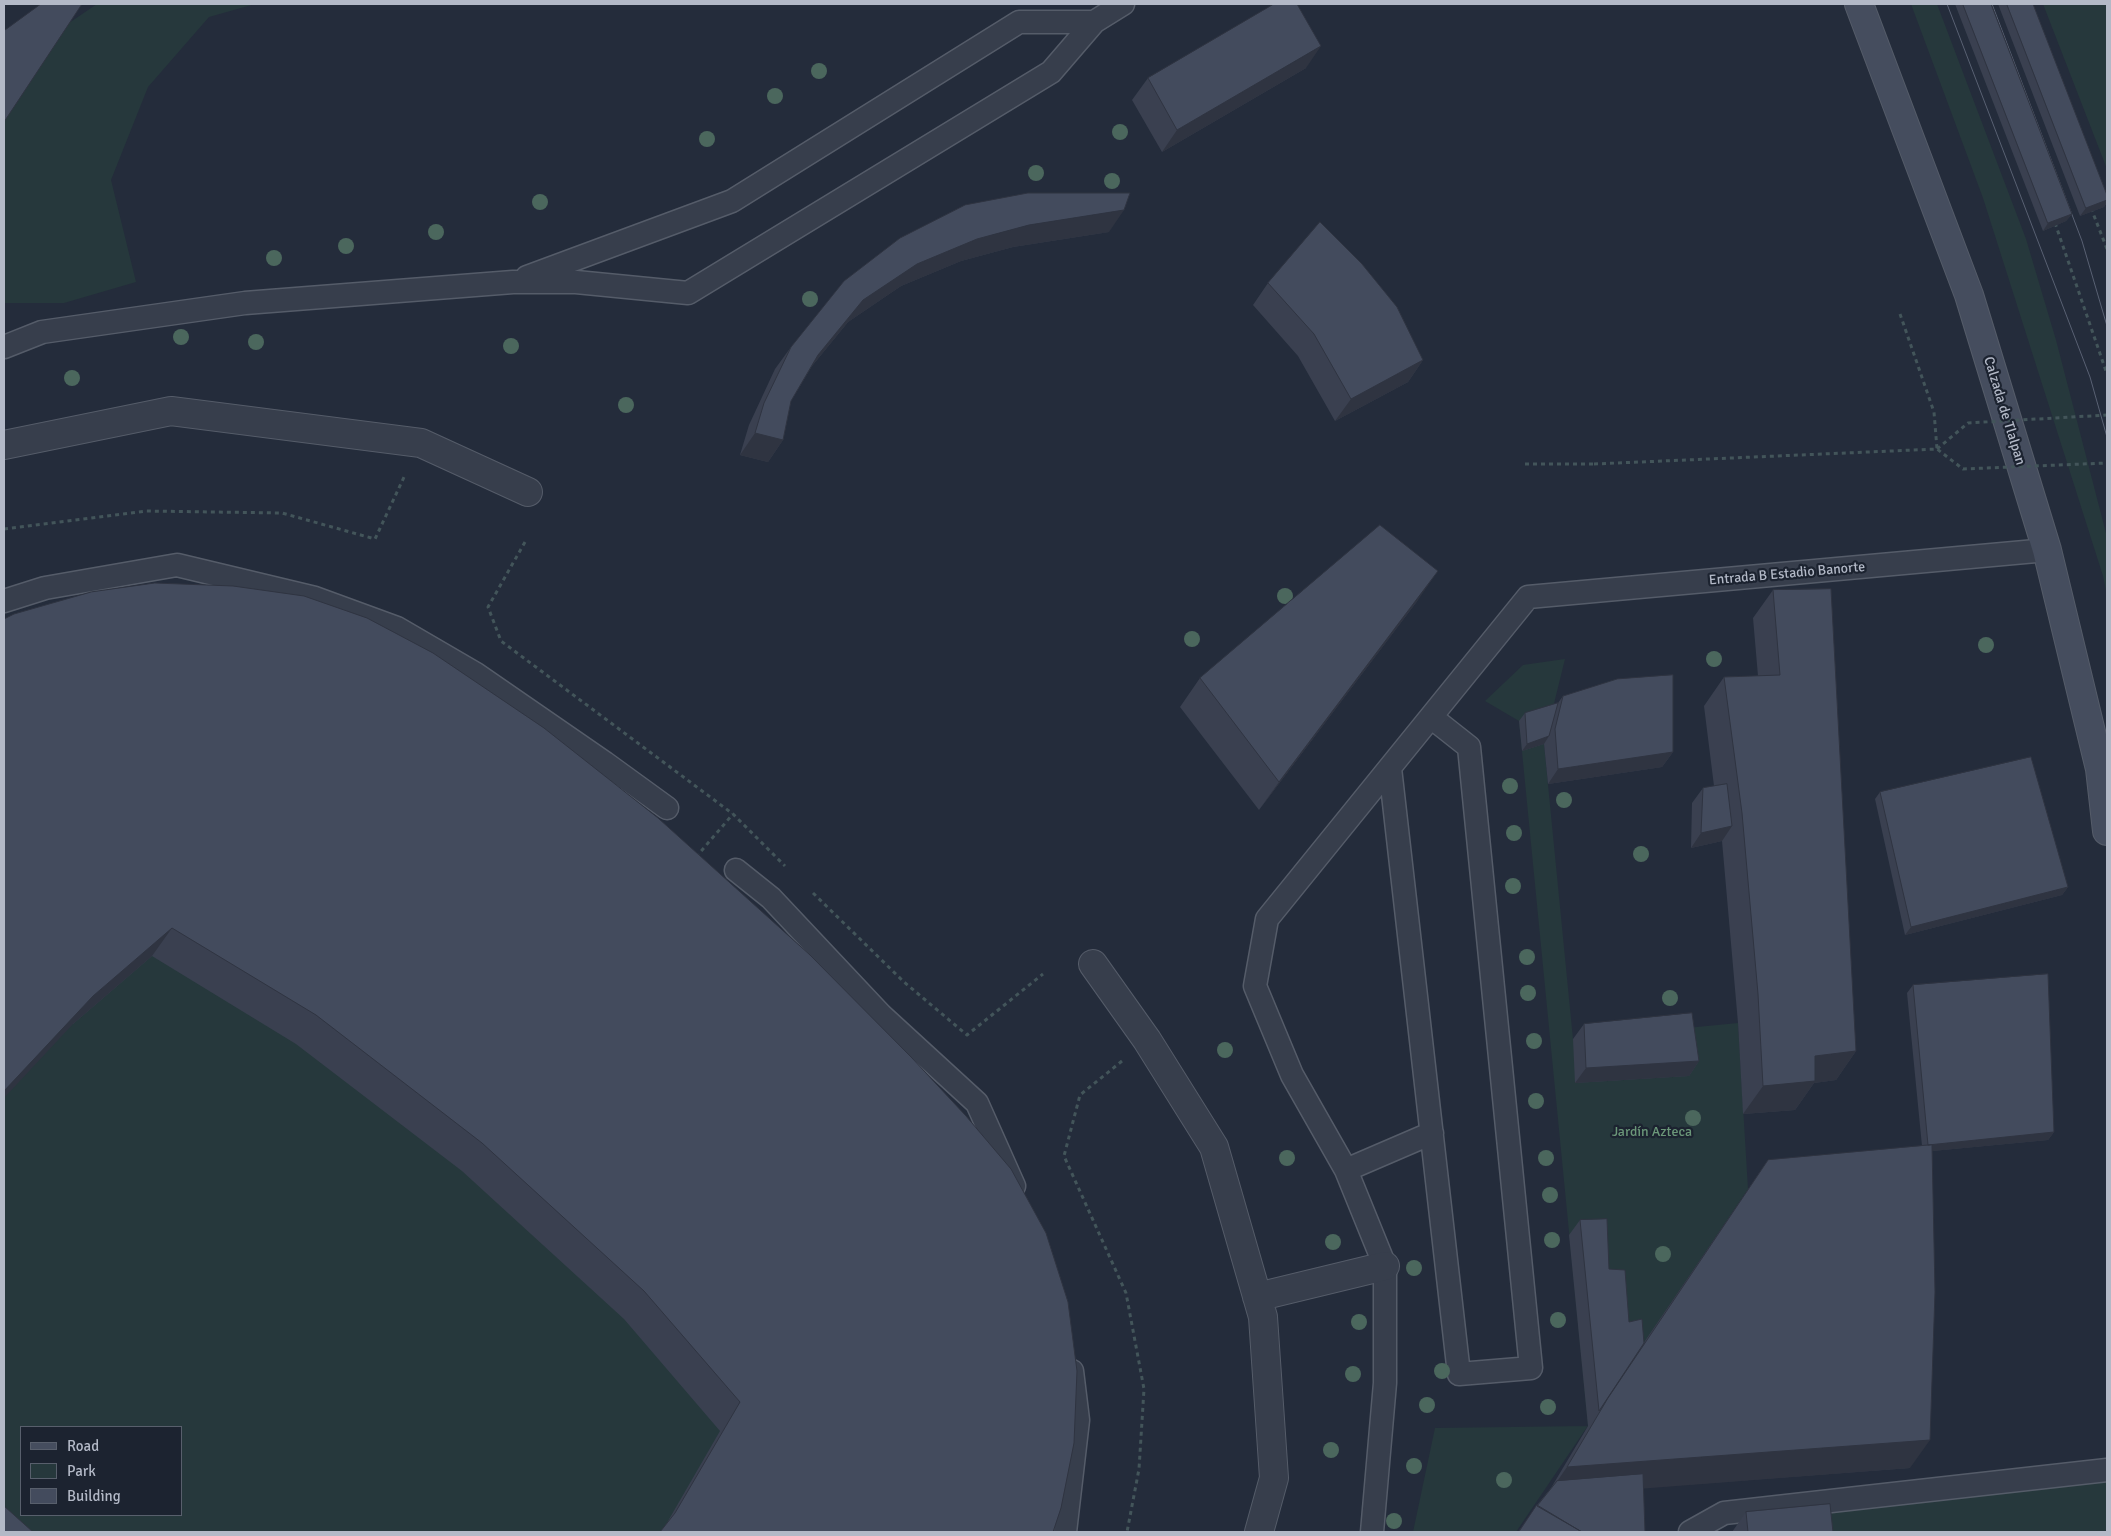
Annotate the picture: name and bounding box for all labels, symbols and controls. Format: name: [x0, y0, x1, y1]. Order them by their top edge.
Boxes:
street label: Calzada de Tlalpan: [1980, 355, 2028, 467]
street label: Entrada B Estadio Banorte: [1708, 559, 1866, 589]
park label: Jardín Azteca: [1612, 1124, 1692, 1140]
legend: [20, 1426, 182, 1516]
text: Road: [67, 1437, 99, 1455]
text: Park: [67, 1462, 96, 1480]
text: Building: [67, 1487, 121, 1505]

